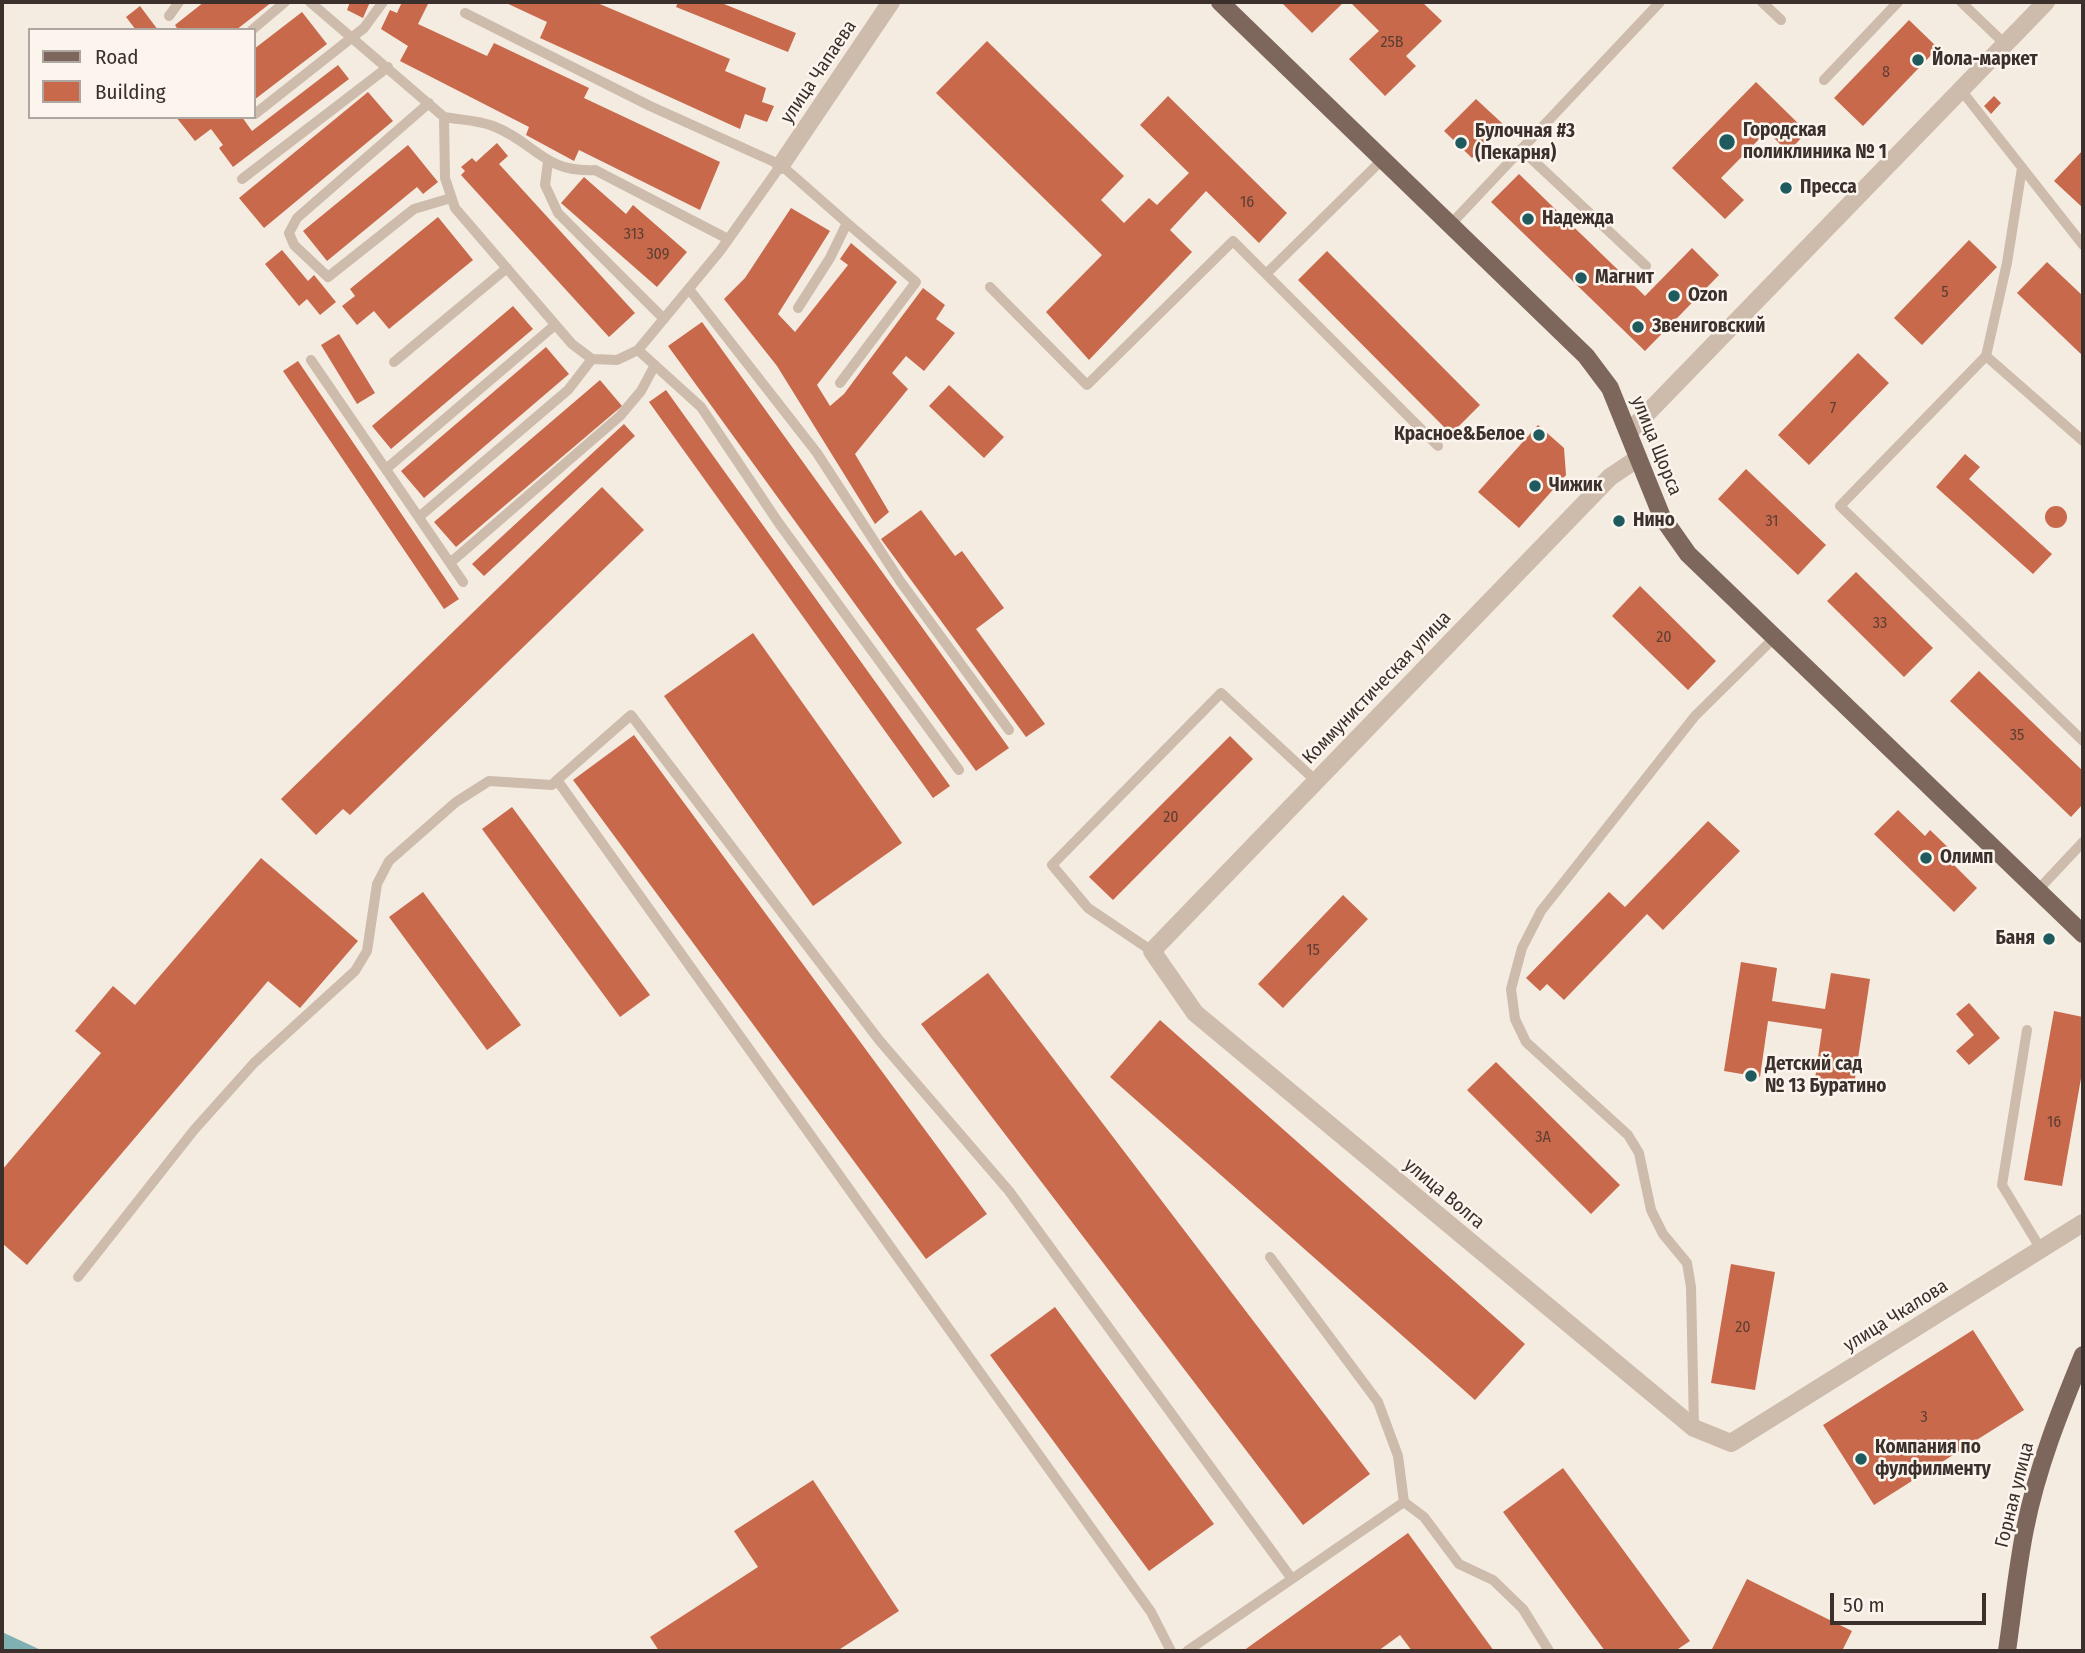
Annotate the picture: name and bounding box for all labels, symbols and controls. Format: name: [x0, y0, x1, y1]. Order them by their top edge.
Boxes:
street label: улица Чапаева: [776, 16, 862, 128]
legend: [28, 28, 256, 119]
house number: 25В: [1380, 33, 1404, 53]
text: Road: [95, 44, 139, 70]
place label: Йола-маркет: [1932, 49, 2038, 71]
marker: Йола-маркет: [1910, 52, 1926, 68]
house number: 8: [1882, 63, 1890, 83]
text: Building: [95, 79, 166, 105]
place label: Городская поликлиника № 1: [1743, 120, 1887, 164]
place label: Булочная #3 (Пекарня): [1475, 121, 1575, 165]
marker: Городская поликлиника № 1: [1717, 132, 1737, 152]
marker: Булочная #3 (Пекарня): [1453, 135, 1469, 151]
place label: Пресса: [1800, 177, 1857, 199]
marker: Пресса: [1778, 180, 1794, 196]
house number: 16: [1240, 193, 1254, 213]
place label: Надежда: [1542, 208, 1614, 230]
marker: Надежда: [1520, 211, 1536, 227]
house number: 313: [624, 225, 644, 245]
house number: 309: [646, 245, 670, 265]
place label: Магнит: [1595, 267, 1654, 289]
marker: Магнит: [1573, 270, 1589, 286]
house number: 5: [1941, 283, 1949, 303]
place label: Ozon: [1688, 285, 1728, 307]
marker: Ozon: [1666, 288, 1682, 304]
place label: Звениговский: [1652, 316, 1765, 338]
marker: Звениговский: [1630, 319, 1646, 335]
street label: улица Щорса: [1626, 393, 1686, 499]
house number: 7: [1830, 399, 1836, 419]
place label: Красное&Белое: [1394, 424, 1525, 446]
marker: Красное&Белое: [1531, 427, 1547, 443]
place label: Чижик: [1549, 475, 1603, 497]
marker: Чижик: [1527, 478, 1543, 494]
place label: Нино: [1633, 510, 1675, 532]
house number: 31: [1765, 512, 1779, 532]
marker: Нино: [1611, 513, 1627, 529]
street label: Коммунистическая улица: [1298, 607, 1456, 769]
house number: 33: [1873, 614, 1887, 634]
house number: 20: [1656, 628, 1672, 648]
house number: 35: [2010, 726, 2024, 746]
house number: 20: [1163, 808, 1179, 828]
place label: Олимп: [1940, 847, 1993, 869]
marker: Олимп: [1918, 850, 1934, 866]
place label: Баня: [1996, 928, 2035, 950]
marker: Баня: [2041, 931, 2057, 947]
house number: 15: [1306, 941, 1320, 961]
place label: Детский сад № 13 Буратино: [1765, 1054, 1886, 1098]
marker: Детский сад № 13 Буратино: [1743, 1068, 1759, 1084]
house number: 16: [2047, 1113, 2061, 1133]
house number: 3А: [1535, 1128, 1551, 1148]
street label: улица Волга: [1399, 1154, 1489, 1234]
street label: улица Чкалова: [1840, 1275, 1952, 1357]
house number: 20: [1735, 1318, 1751, 1338]
house number: 3: [1920, 1408, 1928, 1428]
place label: Компания по фулфилменту: [1875, 1437, 1991, 1481]
street label: Горная улица: [1991, 1440, 2039, 1550]
marker: Компания по фулфилменту: [1853, 1451, 1869, 1467]
scale bar: [1833, 1580, 1989, 1624]
text: 50 m: [1843, 1592, 1885, 1618]

